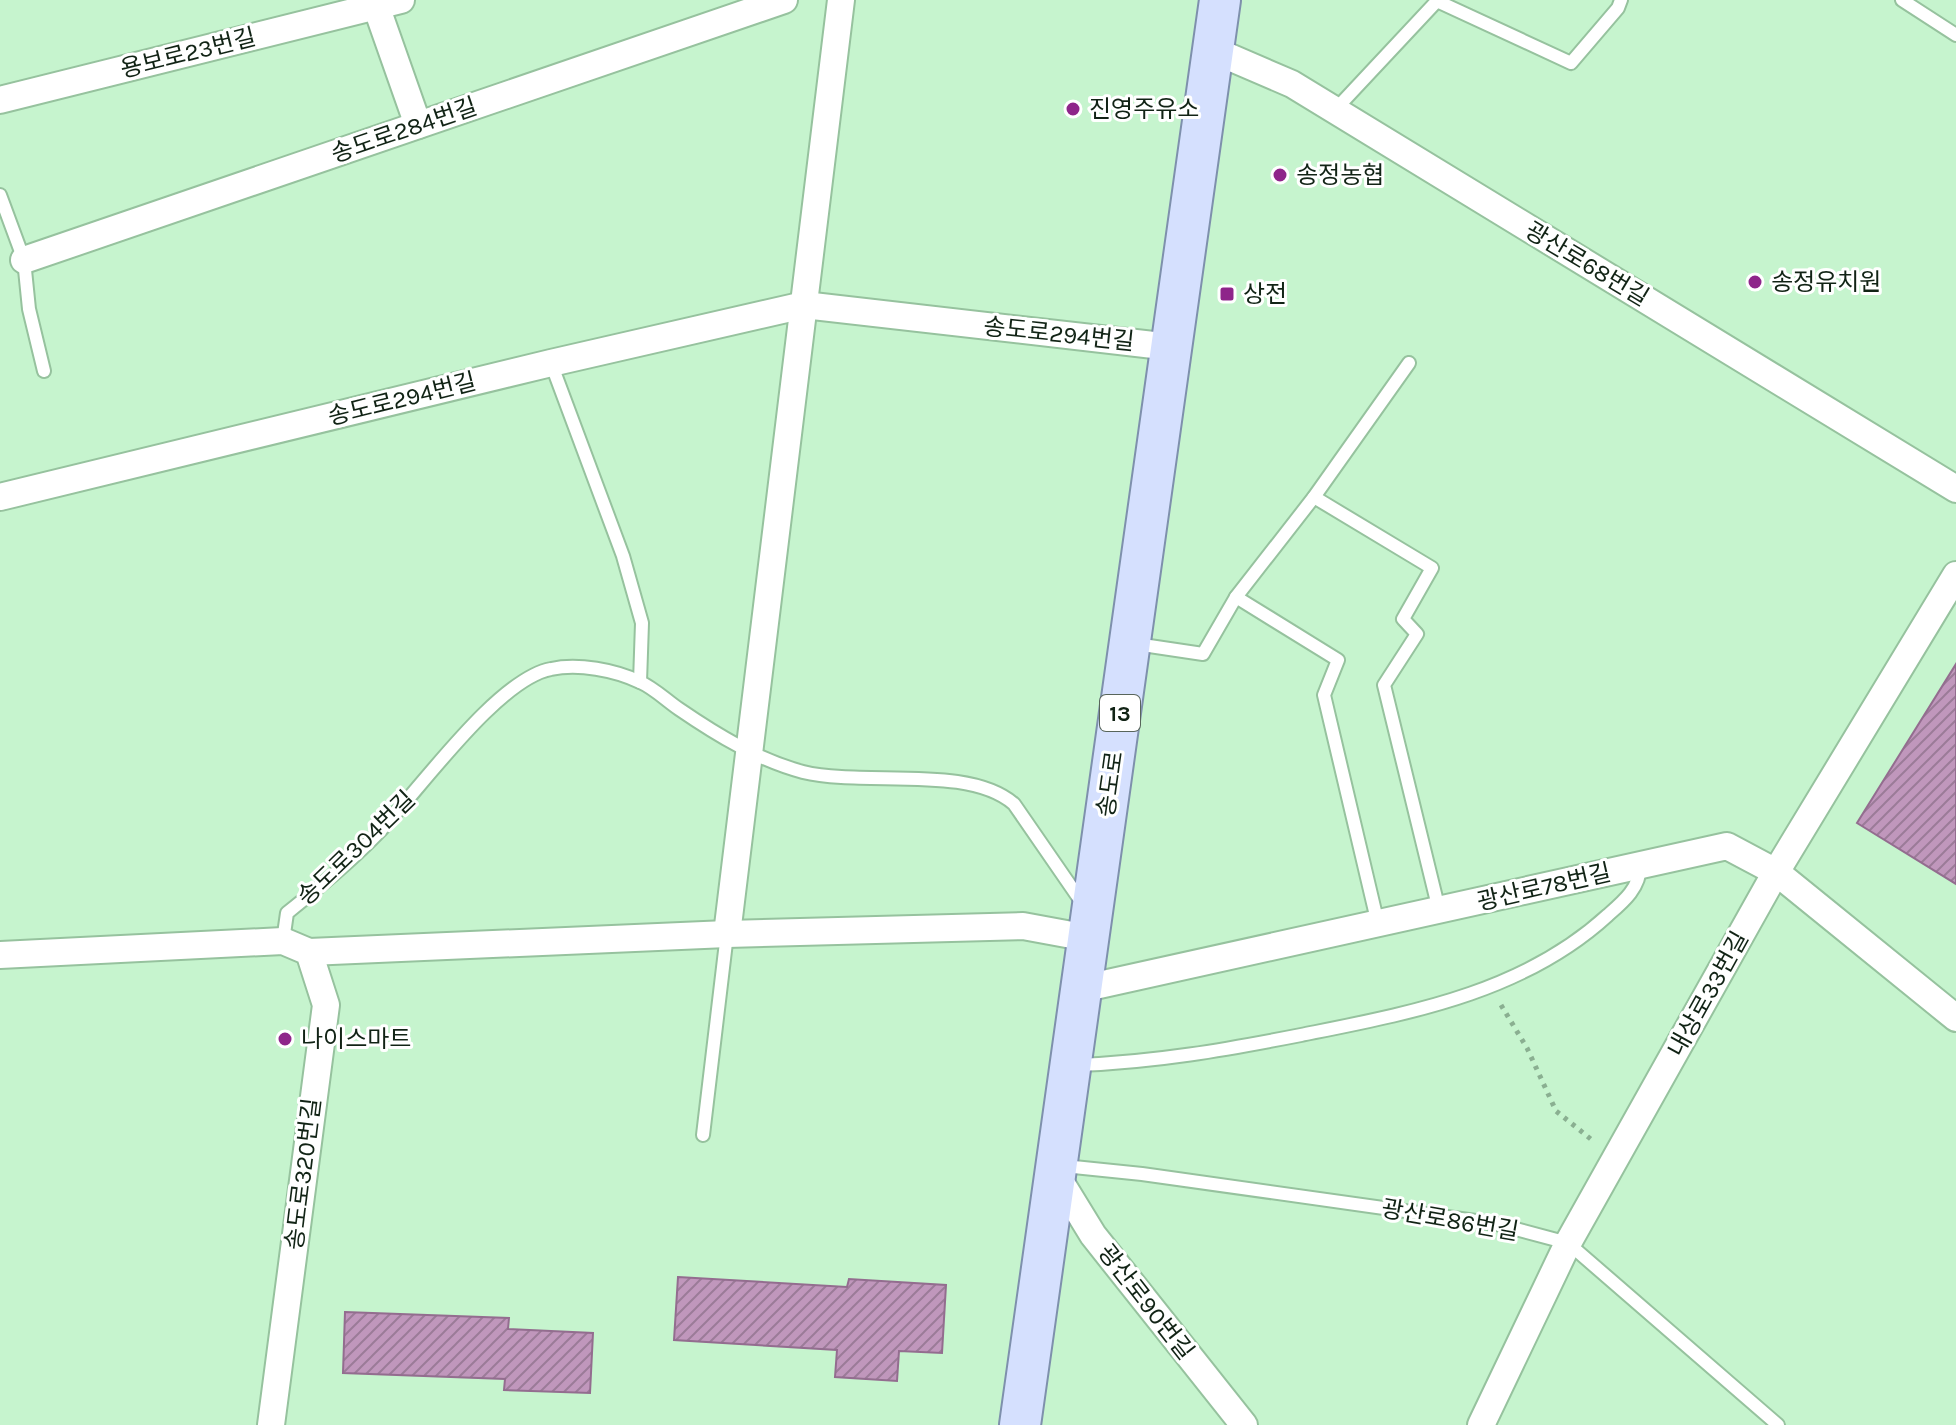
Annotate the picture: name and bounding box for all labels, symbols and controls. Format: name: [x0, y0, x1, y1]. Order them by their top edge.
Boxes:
street label: 용보로23번길: [117, 23, 259, 83]
street label: 송도로284번길: [327, 92, 481, 168]
place label: 진영주유소: [1089, 95, 1199, 123]
marker: 진영주유소: [1064, 100, 1082, 118]
place label: 송정농협: [1296, 161, 1384, 189]
marker: 송정농협: [1271, 166, 1289, 184]
street label: 광산로68번길: [1520, 216, 1654, 312]
place label: 송정유치원: [1771, 268, 1881, 296]
marker: 송정유치원: [1746, 273, 1764, 291]
place label: 상전: [1243, 280, 1287, 308]
marker: 상전: [1218, 285, 1236, 303]
street label: 송도로294번길: [982, 312, 1136, 356]
street label: 송도로294번길: [325, 367, 479, 431]
road number: 13: [1100, 695, 1140, 731]
street label: 송도로: [1092, 749, 1128, 819]
street label: 송도로304번길: [292, 785, 420, 911]
street label: 광산로78번길: [1474, 858, 1614, 916]
street label: 내상로33번길: [1662, 927, 1754, 1061]
place label: 나이스마트: [301, 1025, 411, 1053]
marker: 나이스마트: [276, 1030, 294, 1048]
street label: 송도로320번길: [280, 1096, 326, 1252]
street label: 광산로86번길: [1379, 1194, 1521, 1246]
street label: 광산로90번길: [1092, 1239, 1200, 1365]

